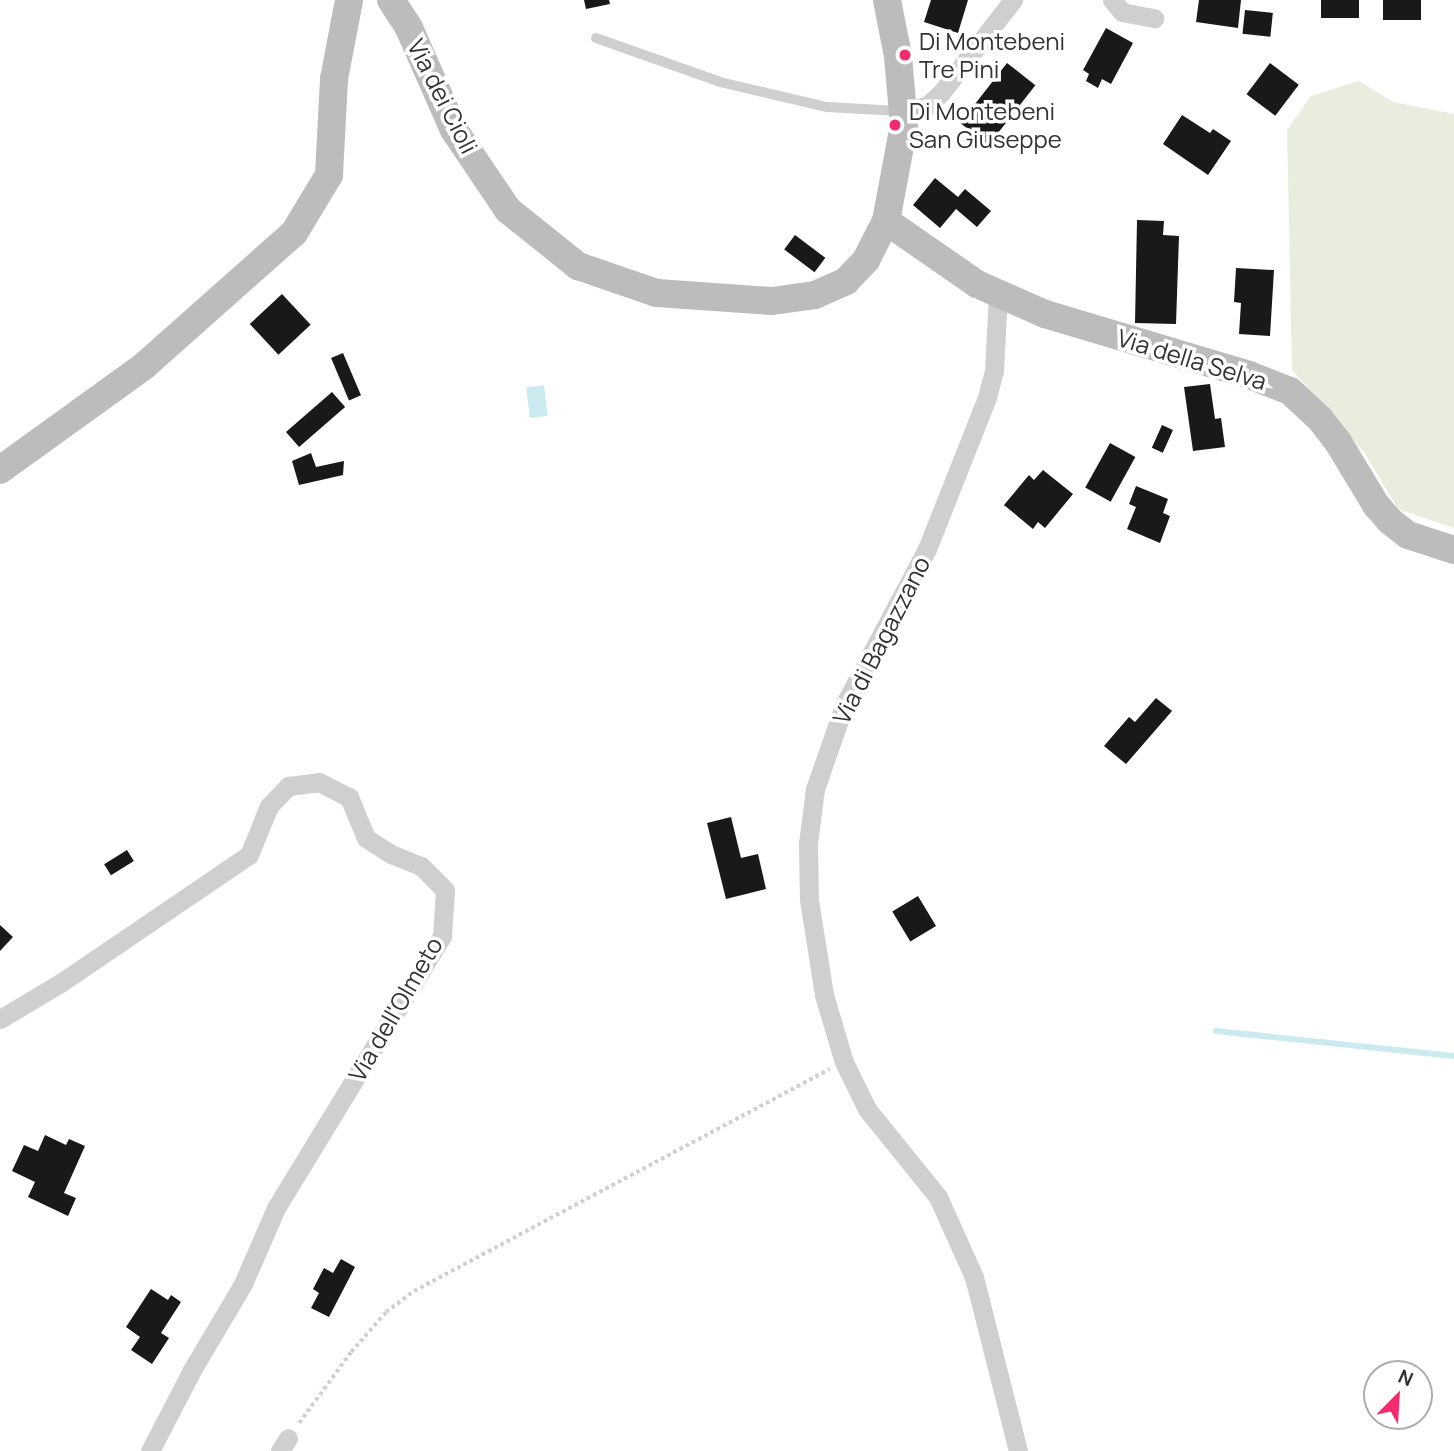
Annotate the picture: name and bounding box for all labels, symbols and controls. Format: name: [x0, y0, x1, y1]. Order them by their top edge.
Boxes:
place label: Di Montebeni Tre Pini: [919, 27, 1065, 83]
street label: Via dei Cioli: [402, 34, 484, 158]
marker: Di Montebeni Tre Pini: [897, 47, 913, 63]
place label: Di Montebeni San Giuseppe: [909, 97, 1062, 153]
marker: Di Montebeni San Giuseppe: [887, 117, 903, 133]
street label: Via della Selva: [1114, 323, 1270, 395]
street label: Via di Bagazzano: [826, 551, 936, 729]
street label: Via dell'Olmeto: [342, 932, 448, 1086]
north arrow: [1363, 1360, 1433, 1430]
text: N: [1394, 1363, 1417, 1392]

